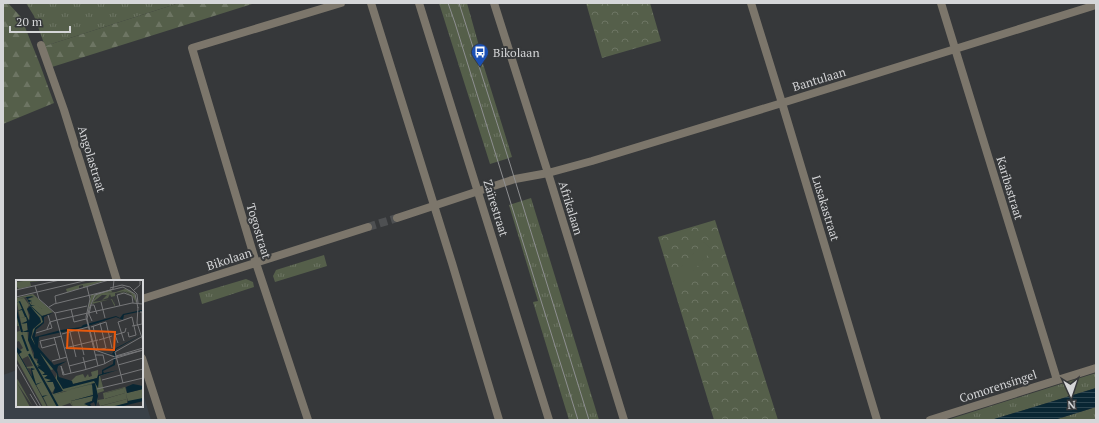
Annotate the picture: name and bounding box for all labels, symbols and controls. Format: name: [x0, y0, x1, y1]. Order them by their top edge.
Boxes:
scale bar: [10, 8, 70, 34]
text: 20 m: [16, 14, 43, 29]
bus stop icon: Bikolaan: [470, 42, 490, 67]
place label: Bikolaan: [493, 45, 540, 60]
street label: Bantulaan: [791, 64, 847, 94]
street label: Angolastraat: [75, 124, 109, 195]
street label: Karibastraat: [993, 155, 1027, 222]
street label: Lusakastraat: [809, 173, 843, 243]
street label: Zaïrestraat: [480, 178, 512, 239]
street label: Afrikalaan: [556, 179, 586, 237]
street label: Togostraat: [243, 202, 275, 261]
street label: Bikolaan: [205, 245, 253, 273]
inset map: [16, 280, 143, 407]
street label: Comorensingel: [957, 366, 1039, 406]
north arrow: [1051, 375, 1091, 415]
text: N: [1066, 398, 1076, 412]

